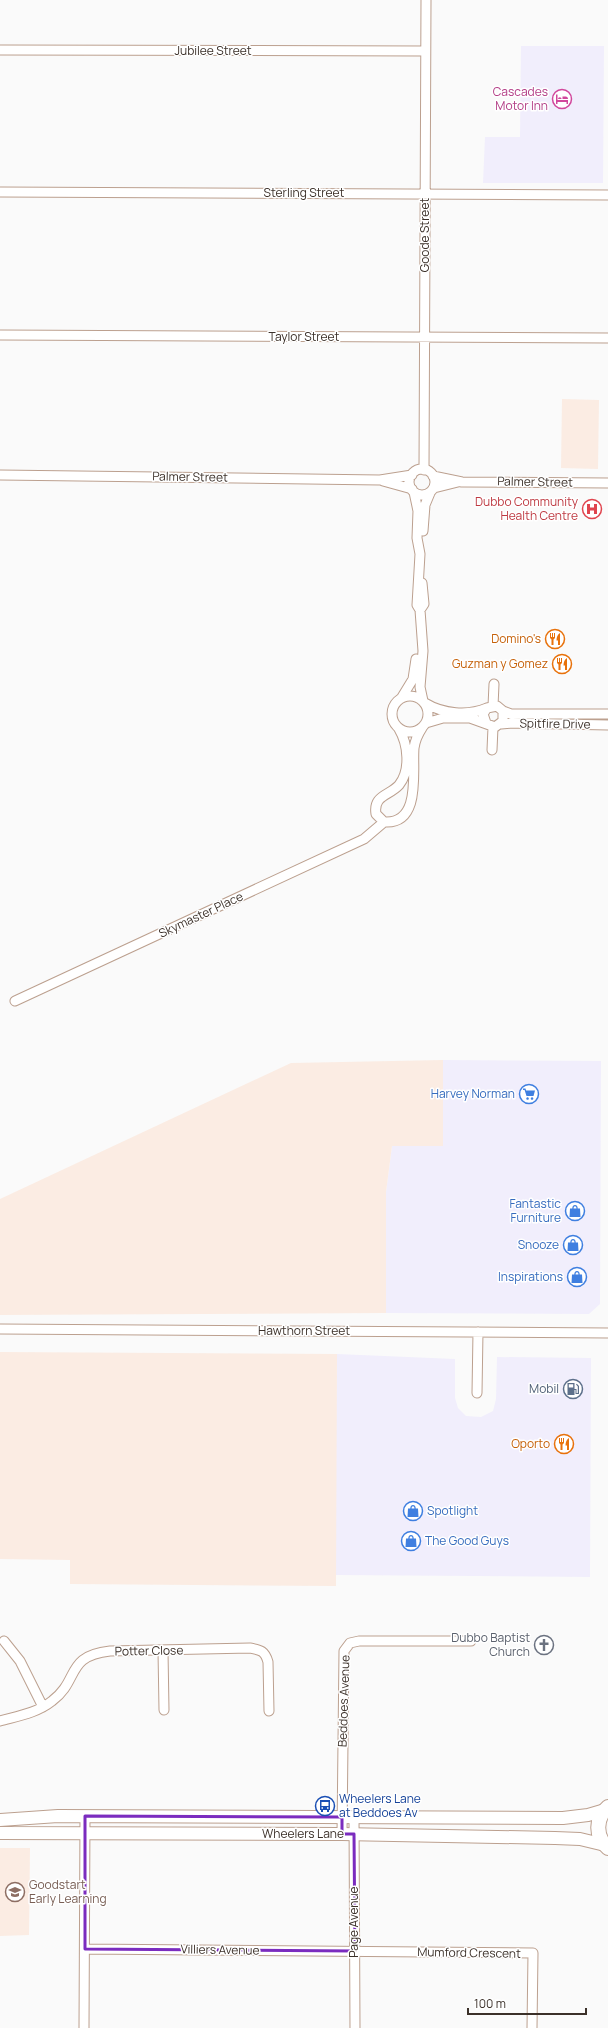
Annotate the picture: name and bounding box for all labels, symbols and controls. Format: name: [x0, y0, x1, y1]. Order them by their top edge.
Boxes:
street label: Jubilee Street: [174, 42, 252, 59]
place label: Cascades Motor Inn: [493, 83, 548, 114]
hotel icon: Cascades Motor Inn: [551, 88, 573, 110]
street label: Sterling Street: [264, 184, 345, 201]
street label: Goode Street: [416, 198, 433, 272]
street label: Taylor Street: [269, 328, 340, 345]
street label: Palmer Street: [152, 467, 228, 486]
street label: Palmer Street: [497, 472, 573, 491]
place label: Dubbo Community Health Centre: [475, 493, 579, 524]
hospital icon: Dubbo Community Health Centre: [581, 498, 603, 520]
restaurant icon: Domino's: [544, 628, 566, 650]
place label: Domino's: [491, 630, 541, 647]
restaurant icon: Guzman y Gomez: [551, 653, 573, 675]
place label: Guzman y Gomez: [452, 655, 548, 672]
street label: Spitfire Drive: [519, 714, 591, 733]
street label: Skymaster Place: [156, 888, 246, 942]
supermarket icon: Harvey Norman: [518, 1083, 540, 1105]
place label: Harvey Norman: [431, 1085, 515, 1102]
place label: Fantastic Furniture: [509, 1195, 561, 1226]
shop icon: Fantastic Furniture: [564, 1200, 586, 1222]
shop icon: Snooze: [562, 1234, 584, 1256]
place label: Snooze: [518, 1236, 559, 1253]
shop icon: Inspirations: [566, 1266, 588, 1288]
place label: Inspirations: [498, 1268, 563, 1285]
street label: Hawthorn Street: [258, 1322, 350, 1339]
fuel station icon: Mobil: [562, 1378, 584, 1400]
place label: Mobil: [529, 1380, 559, 1397]
restaurant icon: Oporto: [553, 1433, 575, 1455]
place label: Oporto: [511, 1435, 550, 1452]
shop icon: Spotlight: [402, 1500, 424, 1522]
place label: Spotlight: [427, 1502, 478, 1519]
shop icon: The Good Guys: [400, 1530, 422, 1552]
place label: The Good Guys: [425, 1532, 509, 1549]
place label: Dubbo Baptist Church: [451, 1629, 530, 1660]
church icon: Dubbo Baptist Church: [533, 1634, 555, 1656]
street label: Potter Close: [115, 1641, 183, 1660]
street label: Beddoes Avenue: [333, 1654, 354, 1748]
place label: Wheelers Lane at Beddoes Av: [339, 1790, 421, 1821]
bus stop icon: Wheelers Lane at Beddoes Av: [314, 1795, 336, 1817]
street label: Wheelers Lane: [262, 1825, 344, 1842]
place label: Goodstart Early Learning: [29, 1876, 107, 1907]
school or university icon: Goodstart Early Learning: [4, 1881, 26, 1903]
street label: Page Avenue: [345, 1886, 362, 1958]
street label: Villiers Avenue: [180, 1940, 260, 1959]
street label: Mumford Crescent: [417, 1943, 521, 1962]
scale bar: [468, 1990, 586, 2016]
text: 100 m: [474, 1995, 506, 2012]

